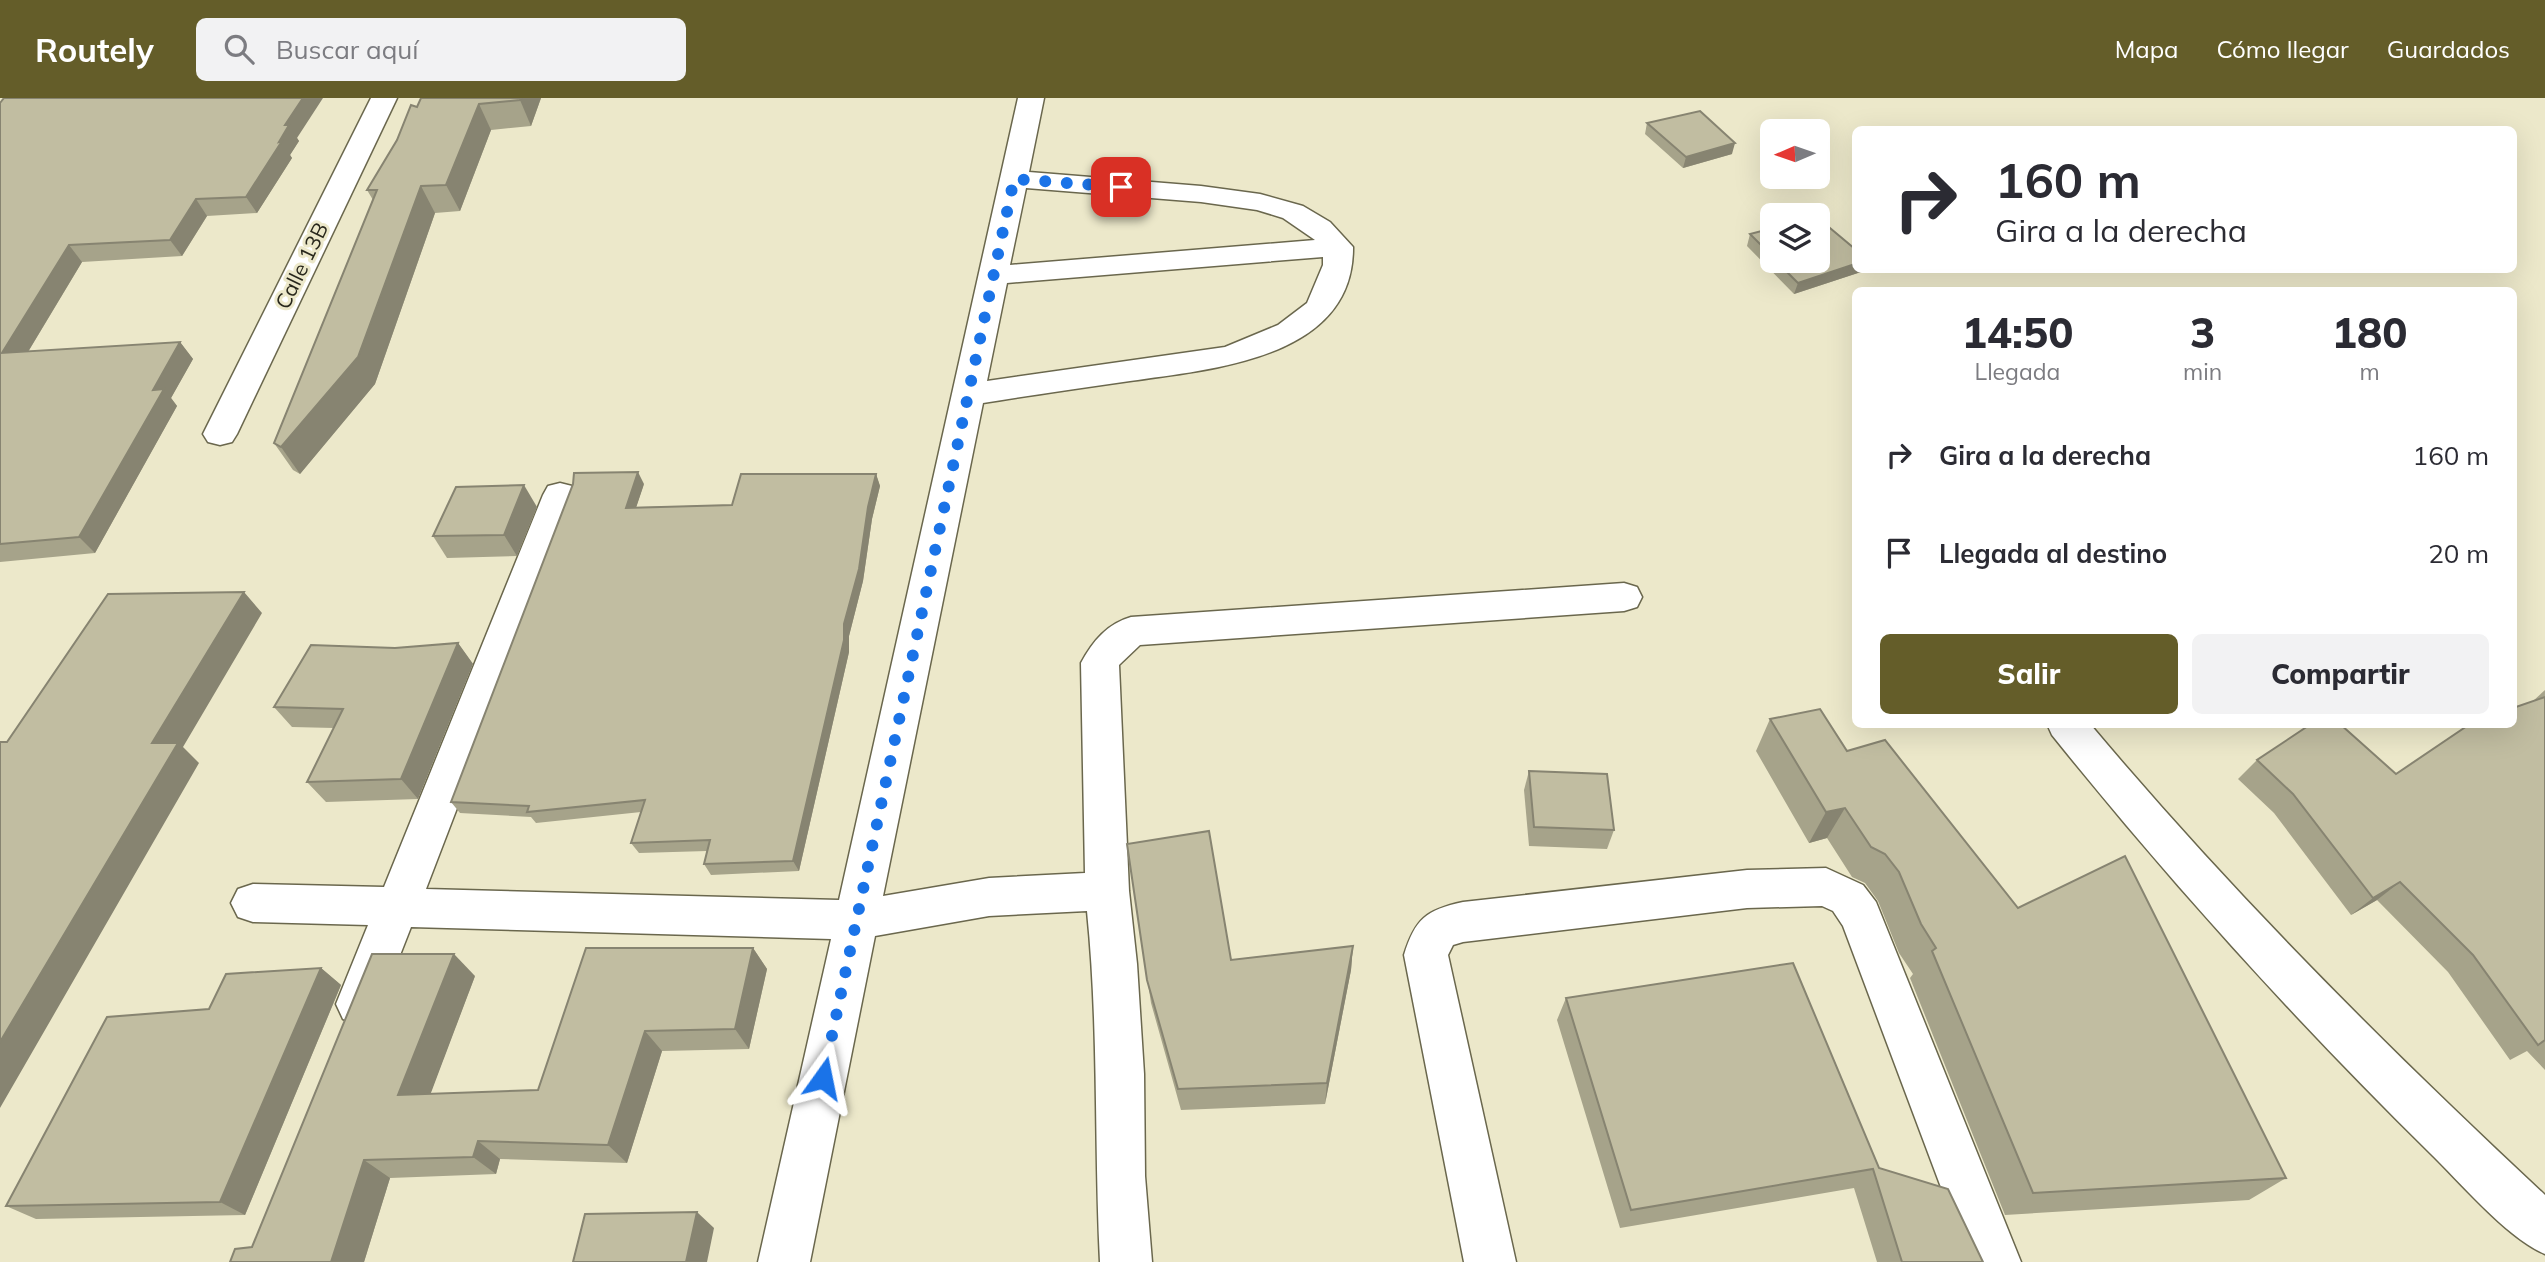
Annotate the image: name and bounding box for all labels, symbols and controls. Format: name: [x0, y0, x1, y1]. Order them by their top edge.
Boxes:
search box: [196, 18, 686, 81]
text: Routely: [35, 29, 154, 70]
icon: search: [220, 30, 258, 68]
text: Buscar aquí: [276, 33, 418, 66]
text: Mapa: [2115, 34, 2178, 64]
text: Cómo llegar: [2216, 34, 2349, 64]
text: Guardados: [2387, 34, 2510, 64]
north arrow: [1760, 119, 1830, 189]
map controls: [1760, 119, 1830, 273]
text: 160 m: [1995, 149, 2141, 210]
icon: right: [1880, 154, 1971, 245]
pin: [1091, 157, 1151, 217]
icon: arrive: [1102, 168, 1140, 206]
button: layers: [1760, 203, 1830, 273]
text: Gira a la derecha: [1995, 210, 2247, 250]
street label: Calle 13B: [269, 218, 333, 313]
text: 14:50: [1962, 306, 2073, 359]
text: 3: [2190, 306, 2215, 359]
text: 180: [2332, 306, 2407, 359]
text: Llegada: [1975, 357, 2060, 386]
text: min: [2183, 357, 2222, 386]
text: m: [2359, 357, 2380, 386]
icon: right: [1880, 436, 1918, 474]
text: Gira a la derecha: [1939, 439, 2151, 472]
text: 160 m: [2413, 439, 2489, 472]
icon: arrive: [1880, 534, 1918, 572]
text: Llegada al destino: [1939, 537, 2167, 570]
text: 20 m: [2428, 537, 2489, 570]
button: Salir: [1880, 634, 2178, 714]
button: Compartir: [2192, 634, 2489, 714]
position arrow: [786, 1041, 860, 1115]

